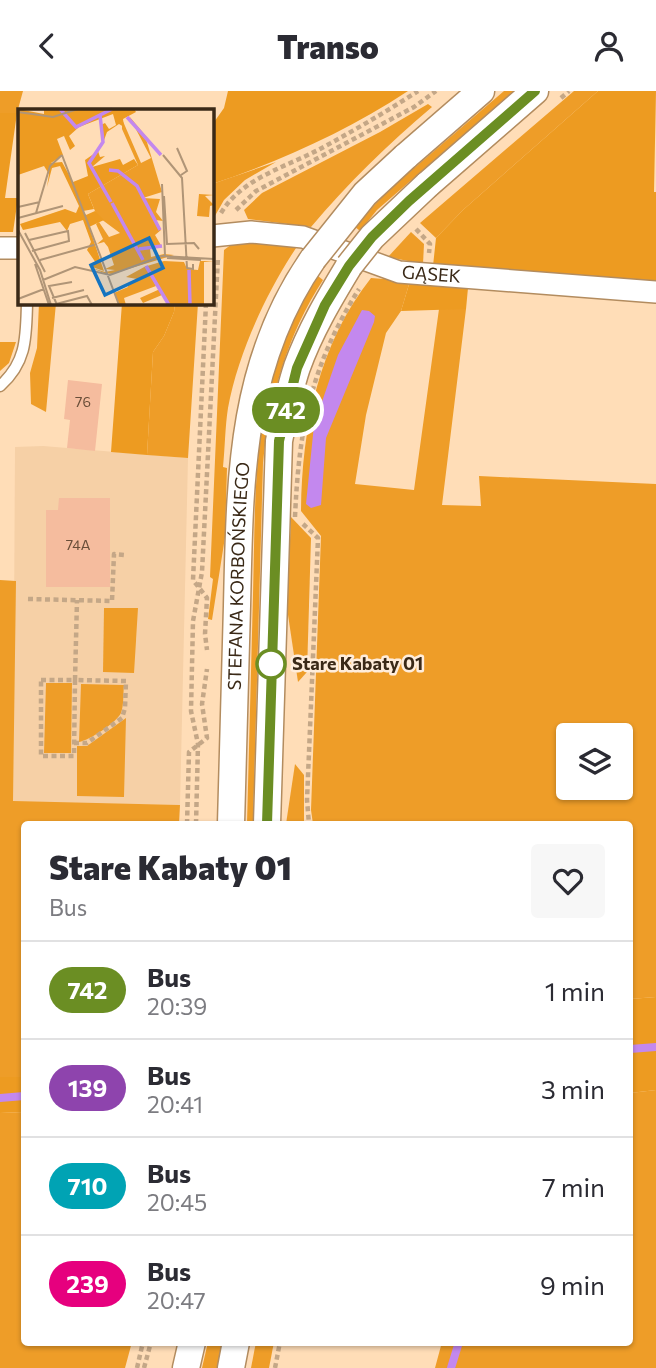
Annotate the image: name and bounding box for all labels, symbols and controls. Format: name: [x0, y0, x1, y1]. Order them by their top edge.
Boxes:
text: Transo: [277, 26, 379, 66]
icon: back: [28, 27, 66, 65]
icon: person: [590, 27, 628, 65]
inset map: [18, 109, 214, 305]
street label: GĄSEK: [401, 260, 462, 287]
line badge: 742: [246, 387, 326, 433]
house number: 76: [75, 393, 91, 410]
text: 742: [266, 395, 306, 424]
street label: STEFANA KORBOŃSKIEGO: [223, 461, 254, 691]
house number: 74A: [66, 536, 91, 553]
marker: Stare Kabaty 01: [256, 649, 286, 679]
place label: Stare Kabaty 01: [292, 652, 423, 674]
map controls: [556, 723, 633, 800]
button: layers: [556, 723, 633, 800]
button: heart: [531, 844, 605, 918]
text: Stare Kabaty 01: [49, 846, 292, 887]
text: Bus: [49, 893, 87, 921]
text: Bus: [147, 961, 191, 992]
text: 742: [68, 975, 107, 1004]
text: 1 min: [545, 975, 605, 1006]
text: 20:39: [147, 992, 207, 1020]
text: Bus: [147, 1059, 191, 1090]
text: 139: [68, 1073, 107, 1102]
text: 3 min: [541, 1073, 605, 1104]
text: 20:41: [147, 1090, 203, 1118]
text: Bus: [147, 1157, 191, 1188]
text: 710: [68, 1171, 108, 1200]
text: 7 min: [542, 1171, 605, 1202]
text: 20:45: [147, 1188, 207, 1216]
text: Bus: [147, 1255, 191, 1286]
text: 239: [66, 1269, 109, 1298]
text: 9 min: [540, 1269, 605, 1300]
text: 20:47: [147, 1286, 206, 1314]

